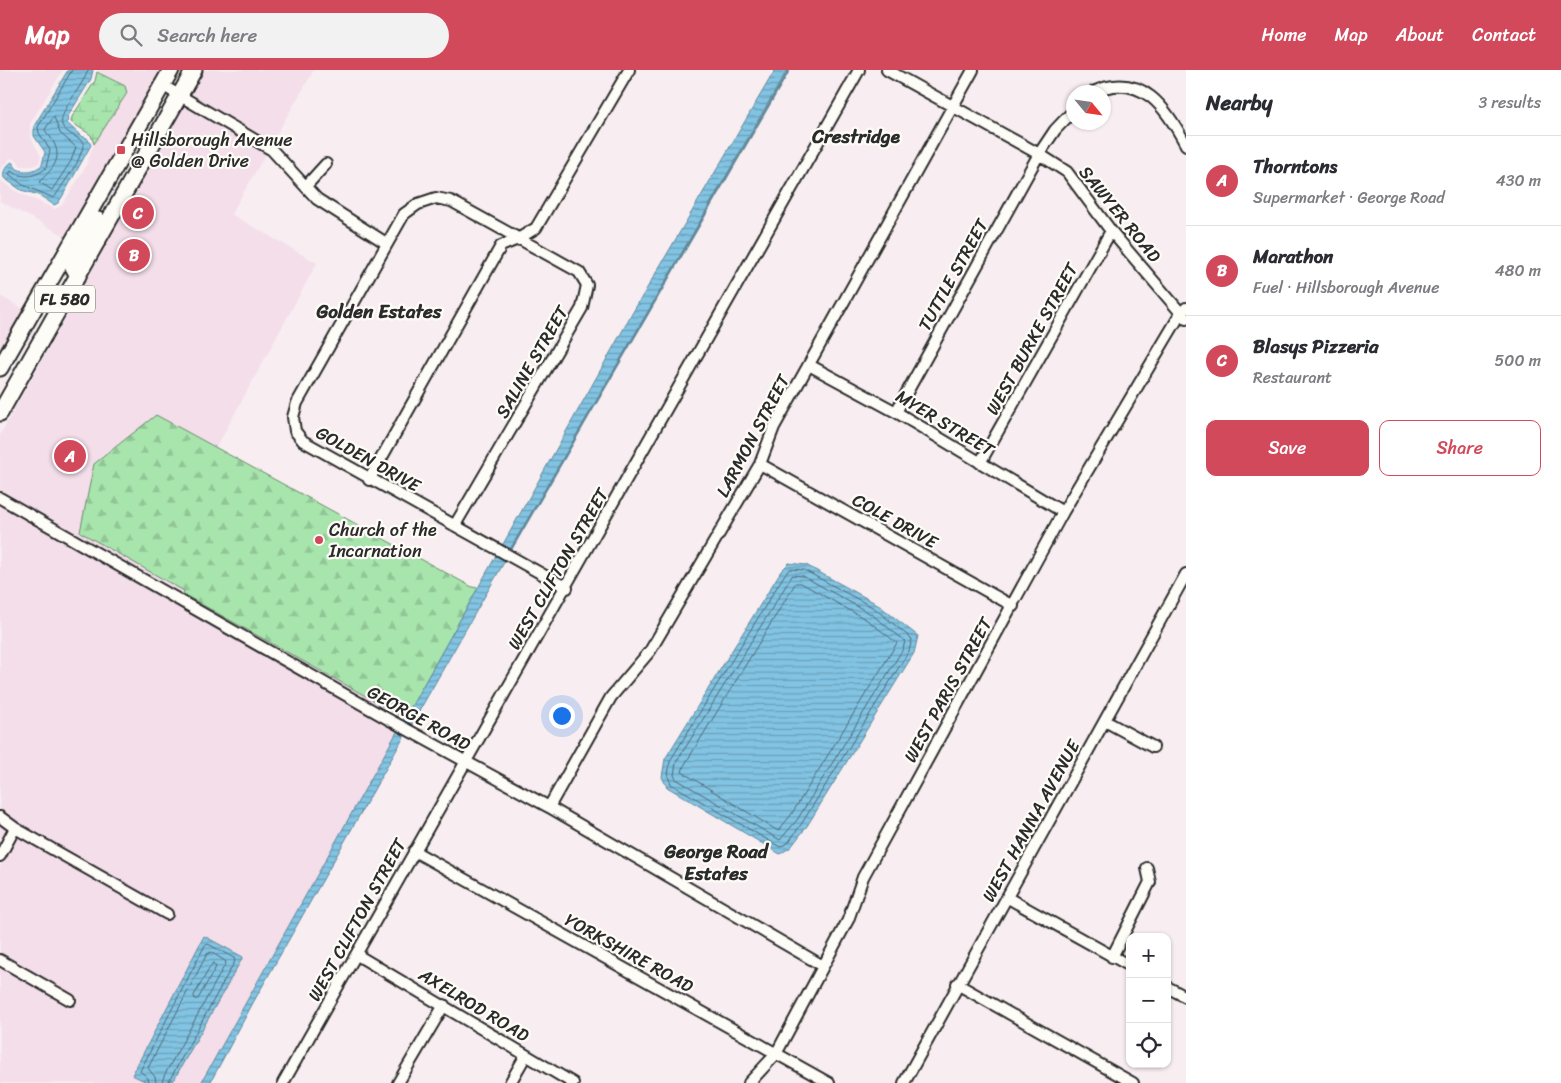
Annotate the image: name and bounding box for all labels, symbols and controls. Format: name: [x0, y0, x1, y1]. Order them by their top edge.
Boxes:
search box: [99, 13, 449, 58]
text: Map: [25, 14, 69, 56]
text: Search here: [157, 19, 257, 52]
text: Home: [1262, 19, 1307, 51]
text: Map: [1335, 19, 1368, 51]
text: About: [1396, 19, 1444, 51]
text: Contact: [1472, 19, 1536, 51]
icon: search: [117, 21, 145, 49]
text: Nearby: [1206, 84, 1272, 122]
north arrow: [1066, 85, 1111, 130]
text: 3 results: [1478, 88, 1541, 117]
district label: Crestridge: [811, 120, 901, 153]
place label: Hillsborough Avenue @ Golden Drive: [131, 124, 293, 177]
marker: Hillsborough Avenue @ Golden Drive: [115, 144, 127, 156]
text: Thorntons: [1253, 150, 1337, 183]
street label: SAWYER ROAD: [1070, 158, 1170, 270]
text: A: [1217, 166, 1227, 195]
text: 430 m: [1496, 166, 1541, 195]
text: Supermarket · George Road: [1253, 183, 1445, 212]
pin: C: [122, 194, 154, 232]
street label: TUTTLE STREET: [909, 212, 998, 337]
pin: B: [118, 236, 150, 274]
text: Marathon: [1253, 240, 1333, 273]
street label: WEST BURKE STREET: [977, 256, 1088, 421]
text: B: [1217, 256, 1227, 285]
text: 480 m: [1495, 256, 1541, 285]
text: Fuel · Hillsborough Avenue: [1253, 273, 1439, 302]
road number: FL 580: [35, 285, 95, 312]
district label: Golden Estates: [315, 295, 443, 328]
street label: SALINE STREET: [487, 299, 578, 425]
text: Blasys Pizzeria: [1253, 330, 1379, 363]
text: C: [1217, 346, 1227, 375]
text: 500 m: [1495, 346, 1541, 375]
text: Restaurant: [1253, 363, 1332, 392]
street label: LARMON STREET: [707, 368, 800, 503]
street label: MYER STREET: [889, 381, 1002, 466]
street label: GOLDEN DRIVE: [310, 417, 427, 501]
button: Save: [1206, 420, 1369, 476]
button: Share: [1379, 420, 1541, 476]
pin: A: [54, 437, 86, 475]
street label: WEST CLIFTON STREET: [499, 481, 618, 656]
street label: COLE DRIVE: [846, 484, 945, 558]
place label: Church of the Incarnation: [328, 514, 437, 567]
marker: Church of the Incarnation: [313, 534, 325, 546]
street label: WEST PARIS STREET: [895, 610, 1002, 769]
street label: GEORGE ROAD: [361, 676, 477, 760]
your location: [549, 703, 575, 729]
street label: WEST HANNA AVENUE: [973, 733, 1089, 908]
street label: WEST CLIFTON STREET: [299, 832, 416, 1007]
district label: George Road Estates: [663, 835, 770, 890]
street label: YORKSHIRE ROAD: [559, 904, 700, 1002]
map controls: [1126, 933, 1171, 1068]
button: +: [1126, 933, 1171, 978]
street label: AXELROD ROAD: [411, 959, 536, 1051]
button: −: [1126, 978, 1171, 1023]
button: locate: [1126, 1023, 1171, 1068]

